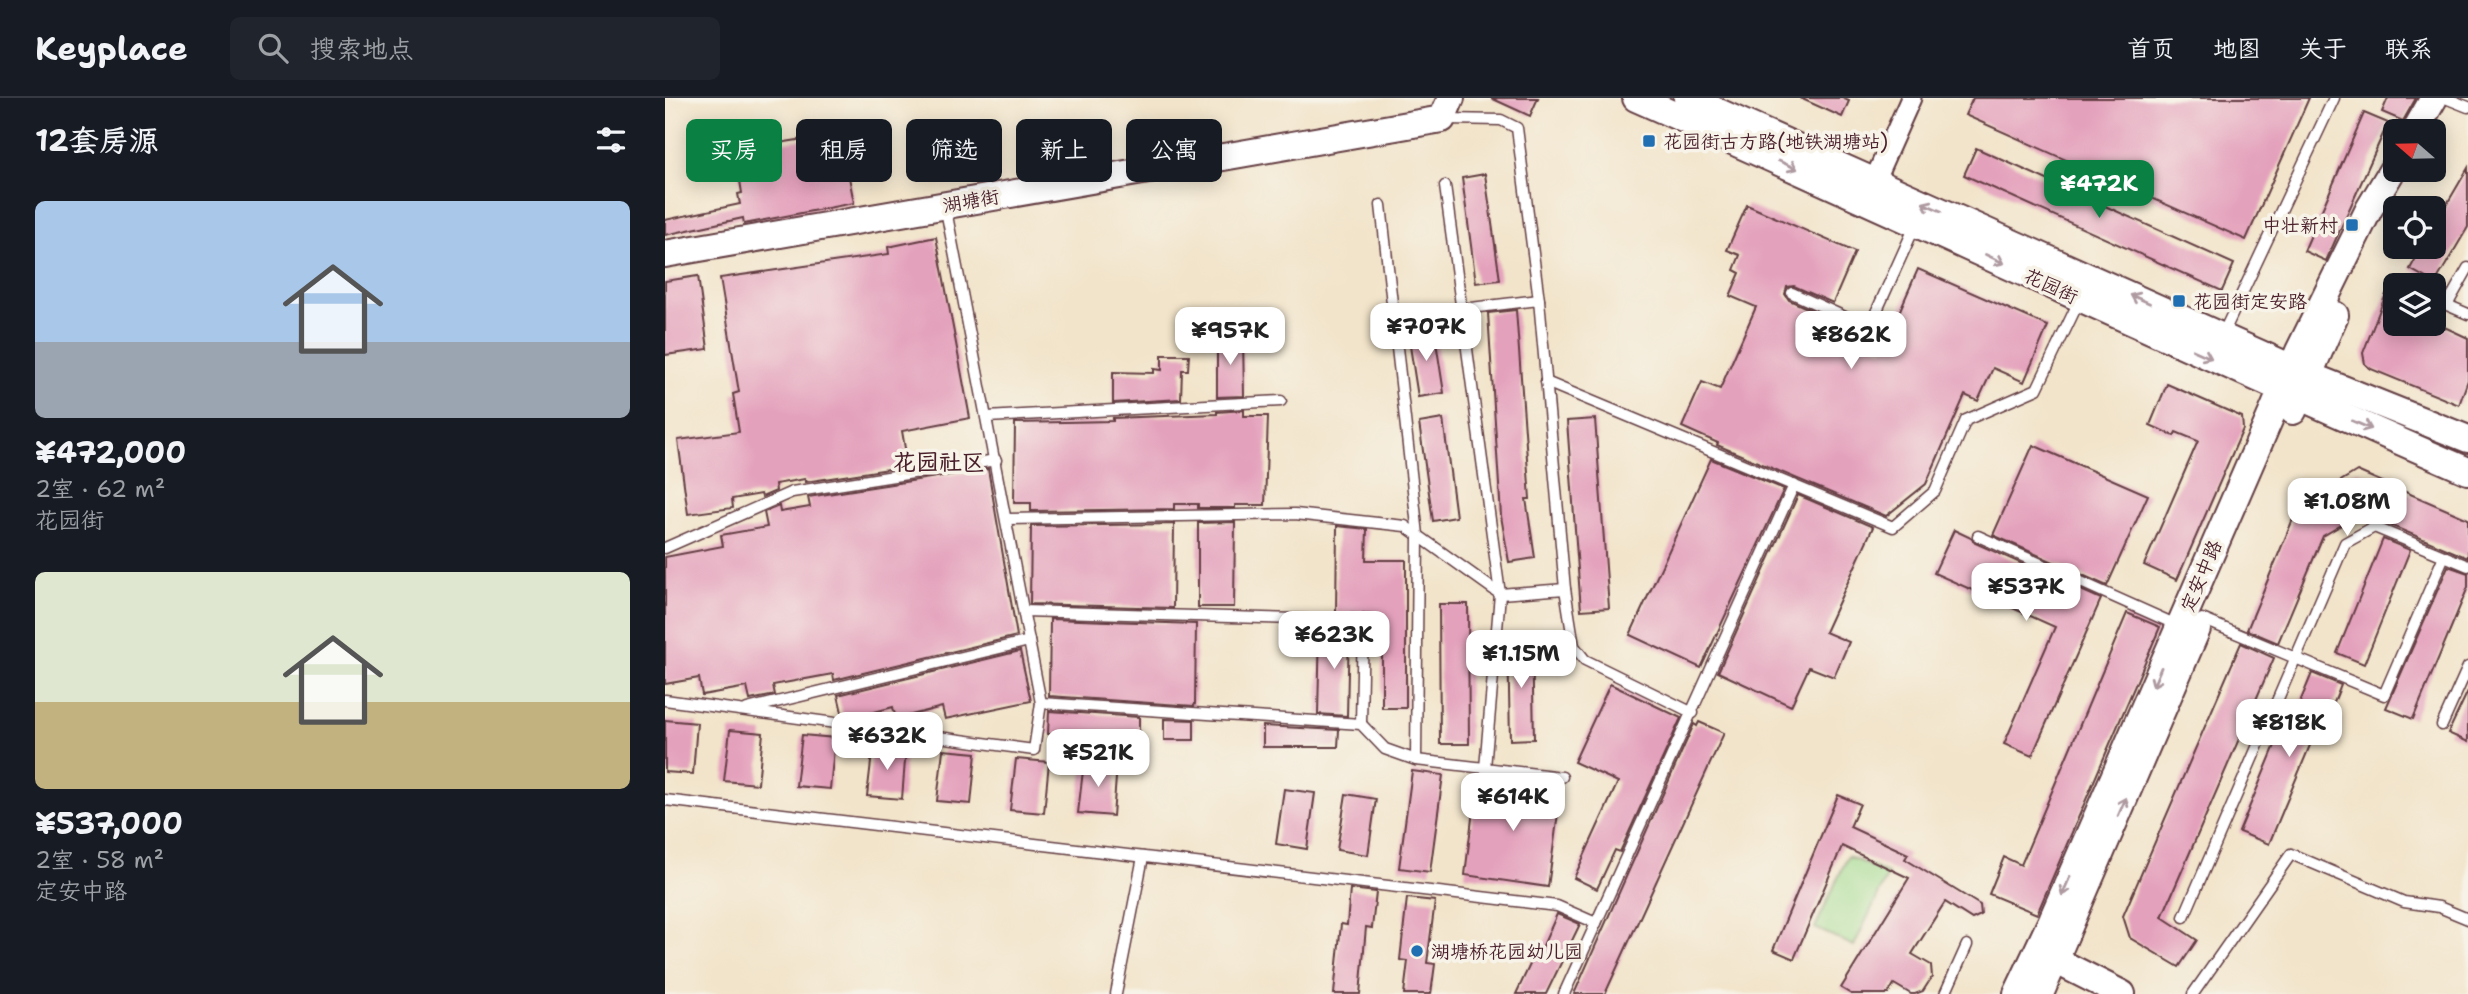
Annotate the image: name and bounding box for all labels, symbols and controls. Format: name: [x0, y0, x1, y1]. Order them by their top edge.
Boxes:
search box: [230, 17, 720, 80]
text: Keyplace: [35, 26, 188, 71]
icon: search: [254, 29, 292, 67]
text: 搜索地点: [310, 31, 414, 66]
text: 首页: [2127, 33, 2175, 65]
text: 地图: [2213, 33, 2261, 65]
text: 关于: [2299, 33, 2347, 65]
text: 联系: [2385, 33, 2433, 65]
chip: 买房: [686, 119, 782, 182]
chip: 租房: [796, 119, 892, 182]
chip: 筛选: [906, 119, 1002, 182]
chip: 新上: [1016, 119, 1112, 182]
chip: 公寓: [1126, 119, 1222, 182]
north arrow: [2383, 119, 2447, 182]
map controls: [2383, 119, 2446, 336]
text: 12套房源: [35, 120, 159, 161]
icon: filters: [592, 121, 630, 159]
place label: 花园街古方路(地铁湖塘站): [1663, 129, 1888, 154]
marker: 花园街古方路(地铁湖塘站): [1641, 133, 1657, 149]
one-way arrow: [1777, 159, 1798, 172]
pin: ¥472K: [2050, 160, 2148, 220]
text: ¥472K: [2060, 168, 2138, 198]
street label: 湖塘街: [941, 184, 1001, 218]
button: locate: [2383, 196, 2446, 259]
one-way arrow: [1922, 200, 1943, 213]
place label: 中壮新村: [2262, 213, 2338, 238]
marker: 中壮新村: [2344, 217, 2360, 233]
icon: home: [270, 246, 396, 372]
one-way arrow: [1984, 253, 2005, 267]
street label: 花园街: [2020, 263, 2082, 309]
button: layers: [2383, 273, 2446, 336]
place label: 花园街定安路: [2193, 289, 2307, 314]
one-way arrow: [2130, 292, 2151, 305]
marker: 花园街定安路: [2171, 293, 2187, 309]
pin: ¥707K: [1377, 303, 1475, 363]
pin: ¥957K: [1181, 308, 1279, 367]
text: ¥707K: [1386, 311, 1466, 341]
pin: ¥862K: [1802, 312, 1900, 371]
text: ¥957K: [1191, 315, 1269, 345]
text: ¥862K: [1811, 319, 1891, 349]
one-way arrow: [2191, 348, 2212, 361]
one-way arrow: [2351, 419, 2372, 432]
text: ¥472,000: [35, 432, 186, 473]
district label: 花园社区: [893, 447, 985, 477]
text: 2室 · 62 m²: [35, 474, 165, 504]
pin: ¥1.08M: [2290, 478, 2404, 538]
text: ¥1.08M: [2304, 486, 2390, 516]
text: 花园街: [35, 505, 104, 535]
street label: 定安中路: [2175, 536, 2227, 616]
pin: ¥537K: [1977, 564, 2075, 623]
text: ¥537K: [1987, 571, 2065, 601]
pin: ¥623K: [1285, 612, 1383, 671]
icon: home: [270, 617, 396, 743]
text: ¥623K: [1294, 619, 1374, 649]
pin: ¥1.15M: [1464, 630, 1578, 690]
text: ¥1.15M: [1482, 638, 1560, 668]
one-way arrow: [2150, 666, 2163, 688]
pin: ¥818K: [2240, 700, 2338, 759]
text: ¥818K: [2252, 707, 2326, 737]
pin: ¥632K: [838, 712, 936, 772]
text: ¥632K: [848, 720, 926, 750]
pin: ¥521K: [1049, 730, 1147, 789]
text: ¥521K: [1063, 737, 1133, 767]
pin: ¥614K: [1464, 774, 1562, 833]
text: ¥614K: [1477, 781, 1549, 811]
one-way arrow: [2116, 797, 2129, 819]
text: ¥537,000: [35, 803, 183, 844]
text: 2室 · 58 m²: [35, 845, 164, 875]
one-way arrow: [2059, 875, 2072, 896]
text: 定安中路: [35, 876, 127, 906]
place label: 湖塘桥花园幼儿园: [1431, 939, 1583, 964]
marker: 湖塘桥花园幼儿园: [1409, 943, 1425, 959]

